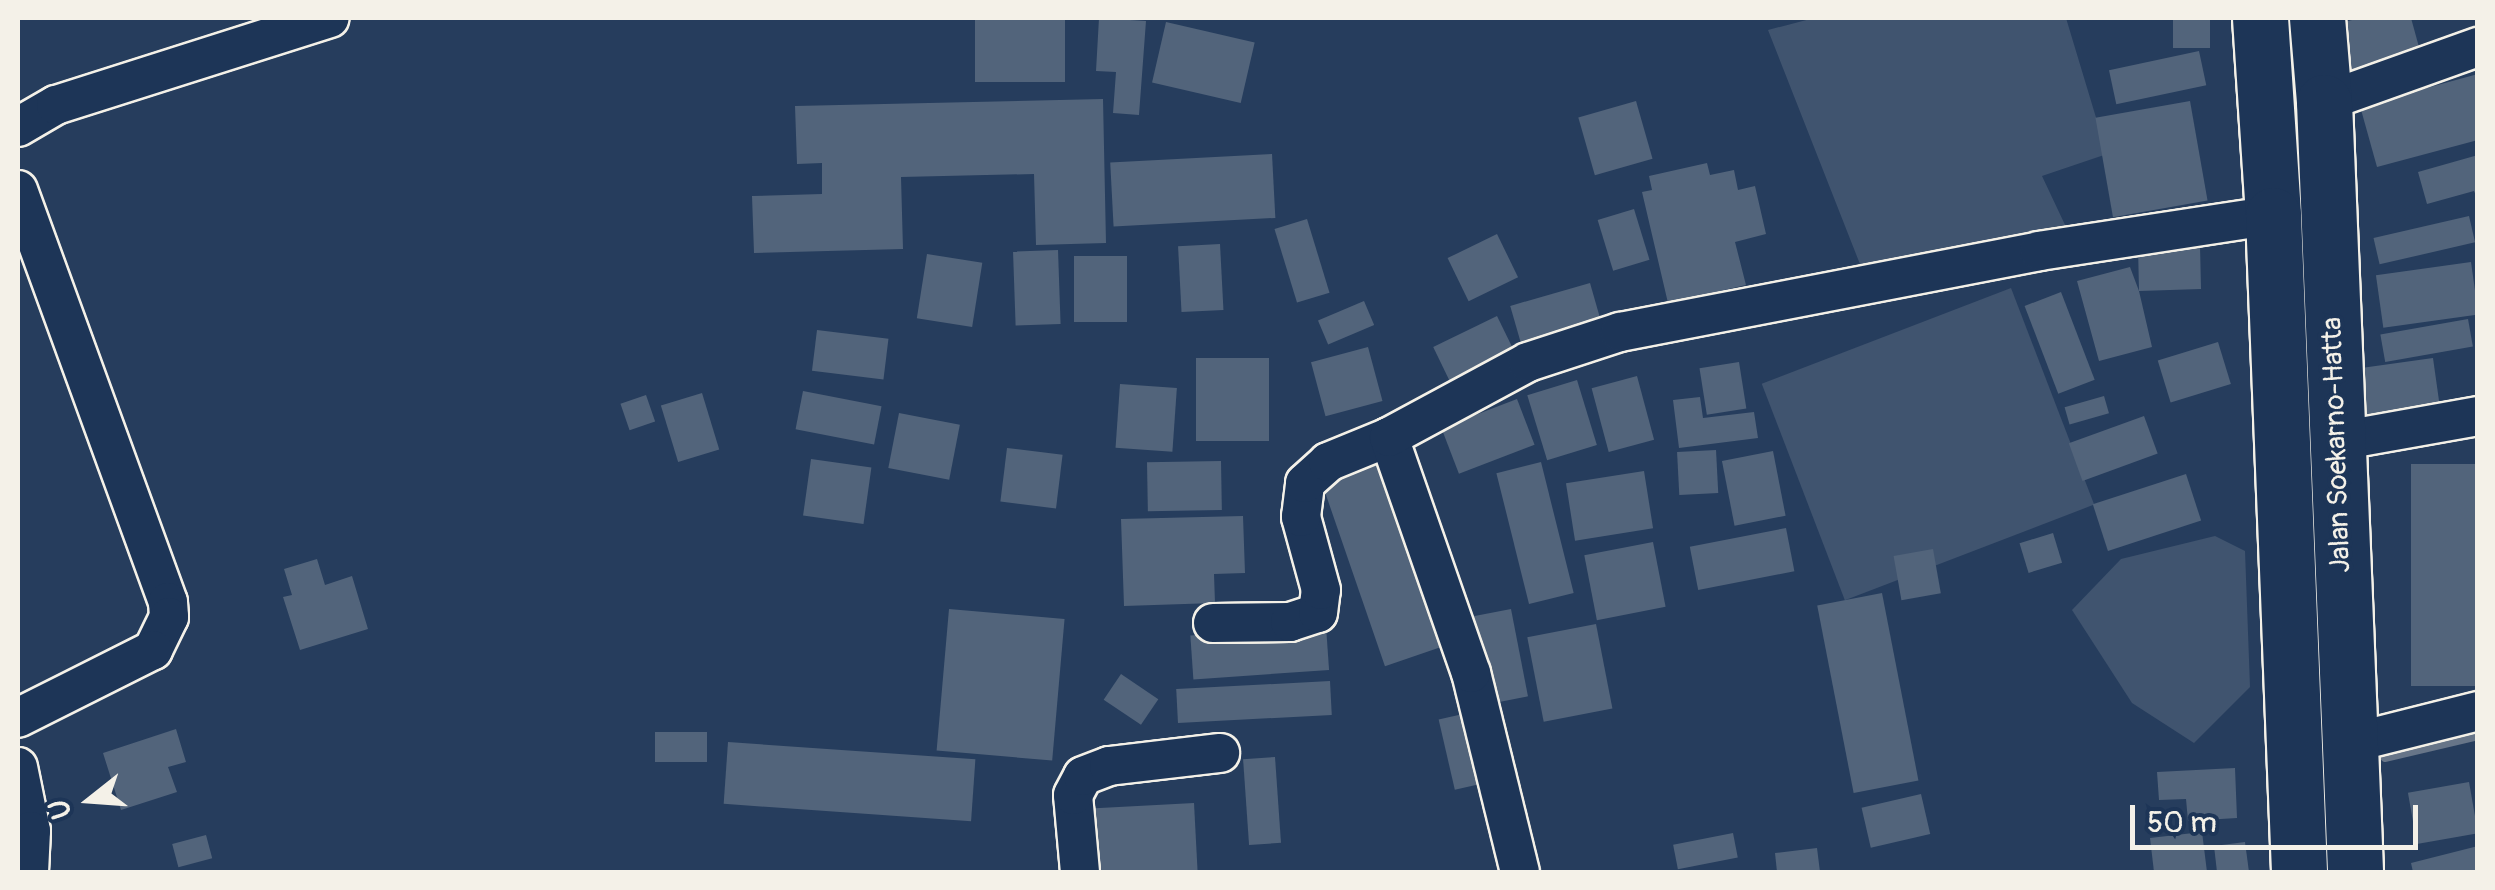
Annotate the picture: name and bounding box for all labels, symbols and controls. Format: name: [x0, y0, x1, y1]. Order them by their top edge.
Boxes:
street label: Jalan Soekarno-Hatta: [2316, 317, 2358, 573]
north arrow: [40, 750, 140, 850]
scale bar: [2135, 785, 2422, 847]
text: U: [41, 795, 80, 823]
text: 50 m: [2147, 804, 2217, 841]

